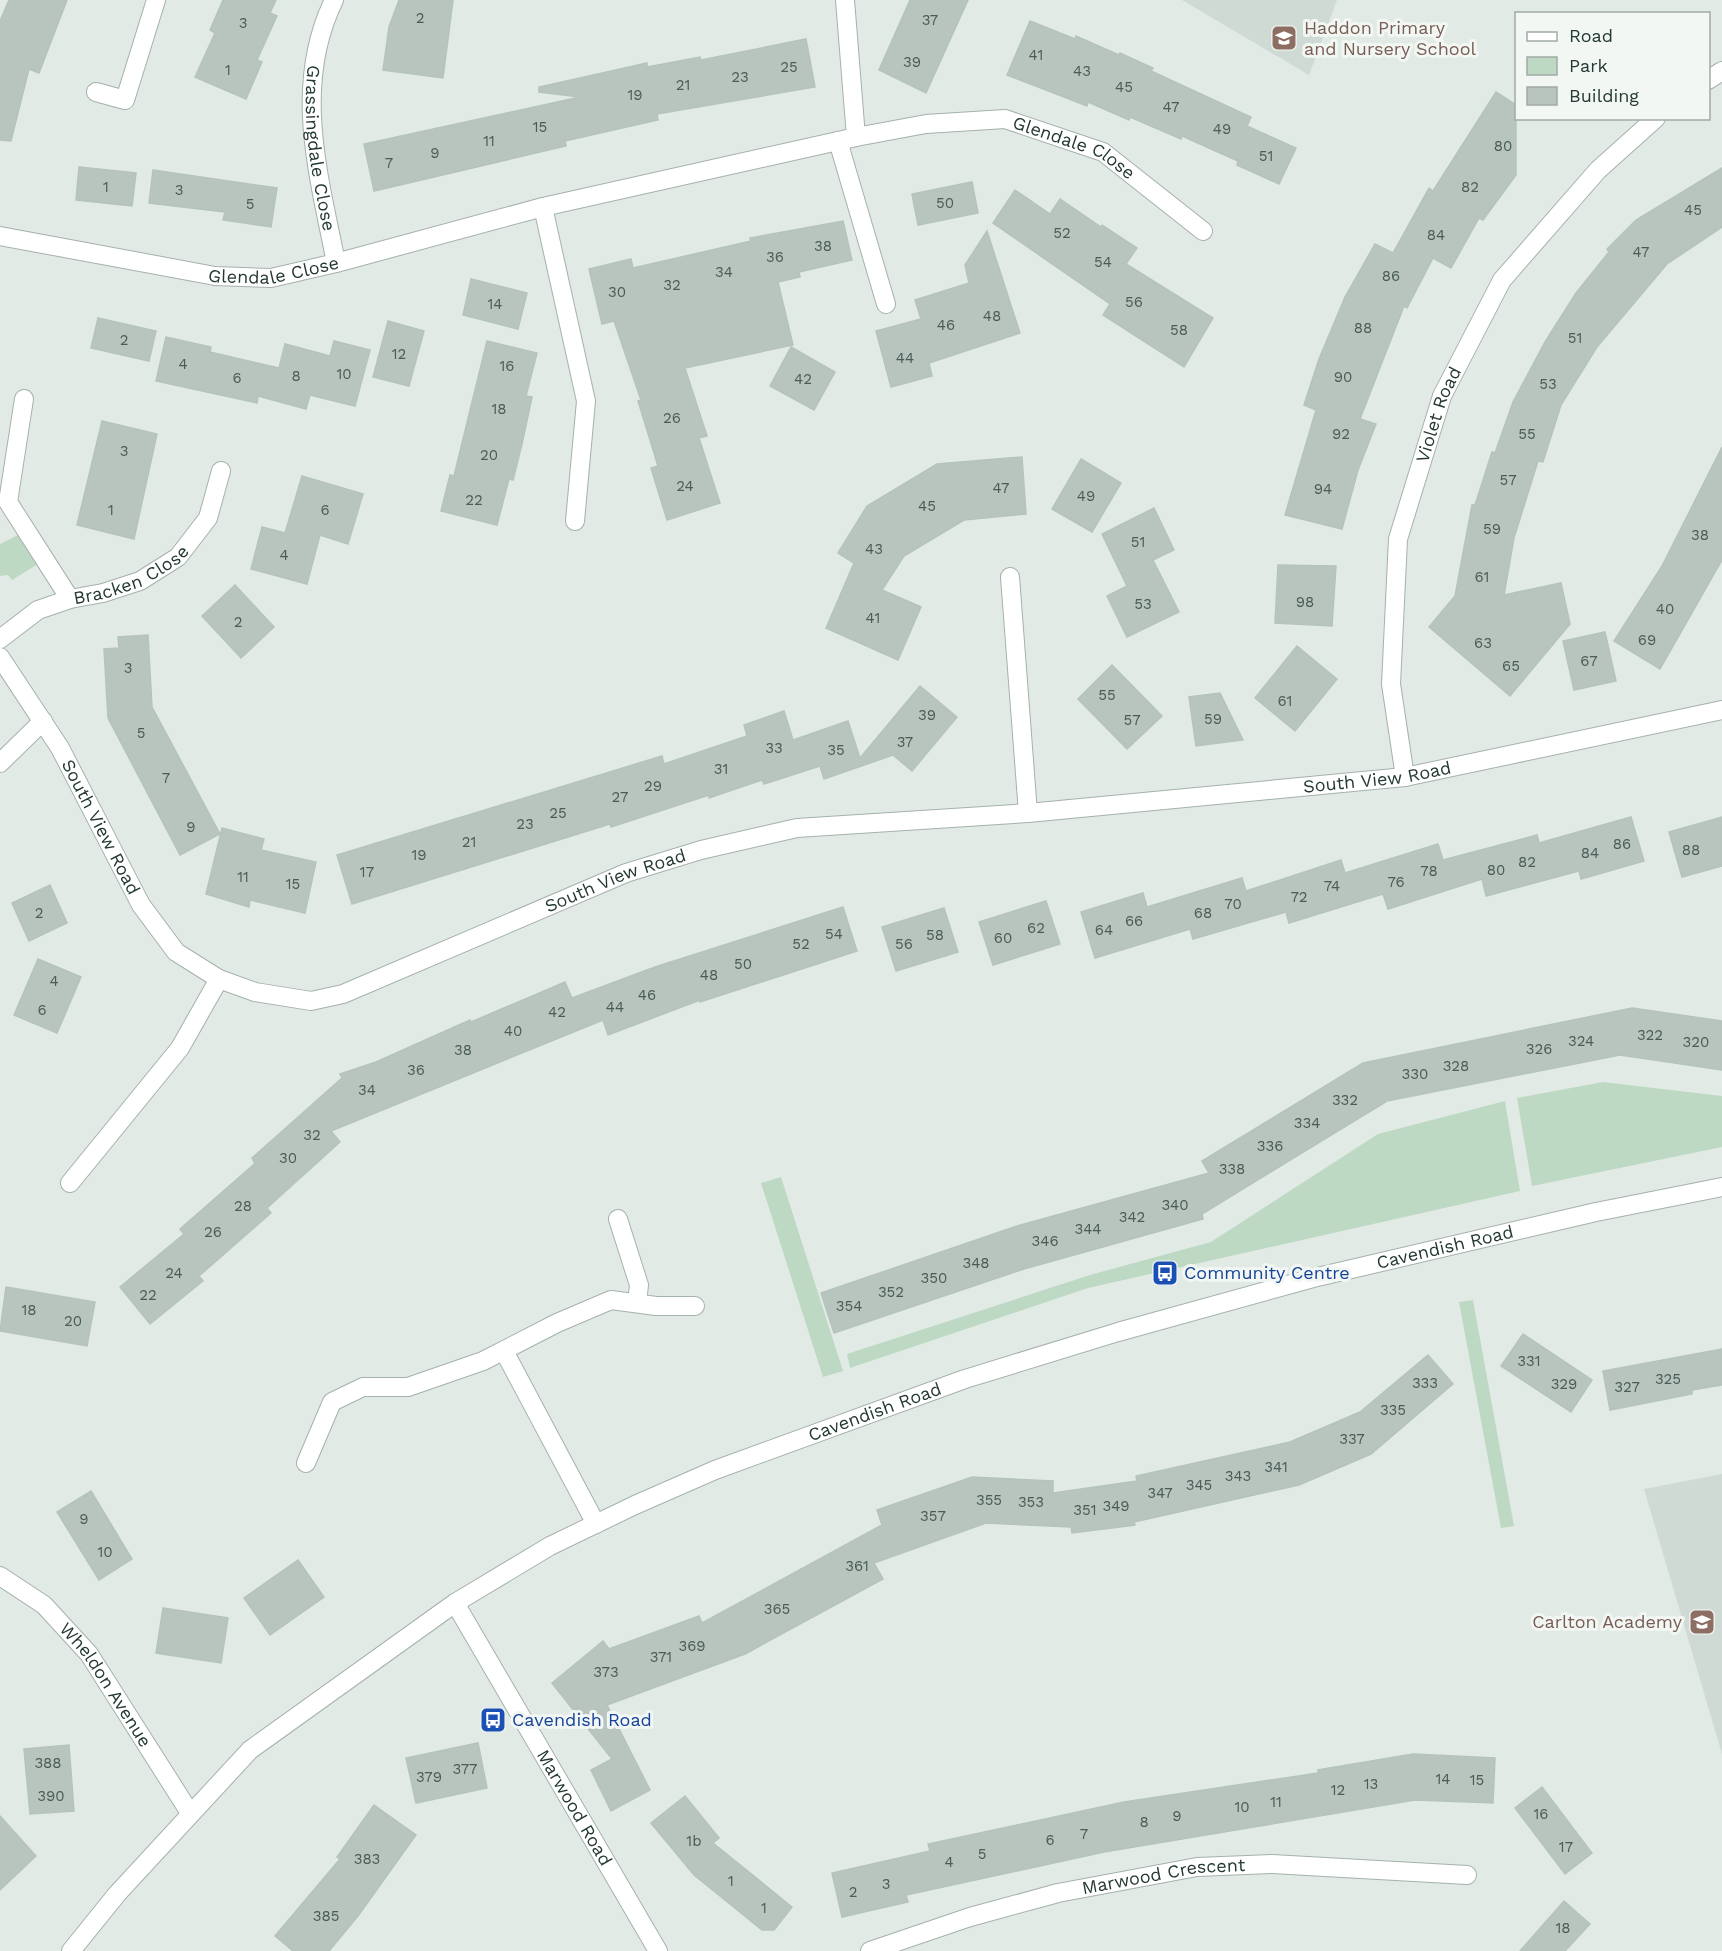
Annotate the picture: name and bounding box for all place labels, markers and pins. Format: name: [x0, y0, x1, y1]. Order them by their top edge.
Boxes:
place label: Haddon Primary and Nursery School: [1304, 17, 1476, 59]
school or university icon: Haddon Primary and Nursery School: [1269, 23, 1299, 53]
bus stop icon: Community Centre: [1150, 1258, 1180, 1288]
place label: Community Centre: [1184, 1262, 1350, 1283]
school or university icon: Carlton Academy: [1687, 1607, 1717, 1637]
place label: Carlton Academy: [1532, 1611, 1683, 1632]
bus stop icon: Cavendish Road: [478, 1705, 508, 1735]
place label: Cavendish Road: [512, 1709, 652, 1730]

